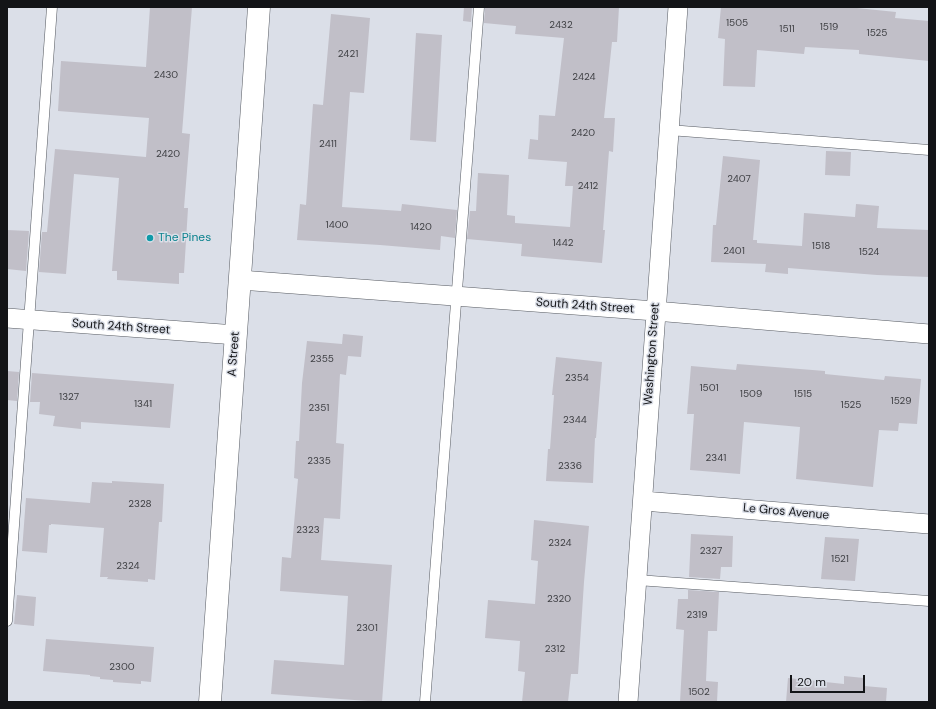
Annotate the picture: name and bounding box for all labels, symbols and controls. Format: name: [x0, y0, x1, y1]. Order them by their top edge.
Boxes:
house number: 1505: [726, 17, 748, 29]
house number: 2432: [549, 19, 573, 31]
house number: 1519: [820, 21, 838, 33]
house number: 1511: [779, 23, 795, 35]
house number: 1525: [867, 27, 887, 39]
house number: 2421: [338, 48, 358, 60]
house number: 2430: [154, 69, 178, 81]
house number: 2424: [572, 71, 596, 83]
house number: 2420: [571, 127, 595, 139]
house number: 2411: [319, 138, 337, 150]
house number: 2420: [156, 148, 180, 160]
house number: 2407: [727, 173, 751, 185]
house number: 2412: [578, 180, 598, 192]
house number: 1400: [326, 219, 348, 231]
house number: 1420: [410, 221, 432, 233]
place label: The Pines: [158, 231, 211, 245]
marker: The Pines: [145, 233, 155, 243]
house number: 1442: [552, 237, 574, 249]
house number: 1518: [812, 240, 830, 252]
house number: 2401: [723, 245, 745, 257]
house number: 1524: [859, 246, 879, 258]
street label: South 24th Street: [535, 295, 635, 317]
street label: Washington Street: [641, 302, 663, 406]
street label: South 24th Street: [71, 316, 171, 338]
street label: A Street: [225, 331, 243, 377]
house number: 2355: [310, 353, 334, 365]
house number: 2354: [565, 372, 589, 384]
house number: 1501: [699, 382, 719, 394]
house number: 1509: [740, 388, 762, 400]
house number: 1515: [794, 388, 812, 400]
house number: 1327: [59, 391, 79, 403]
house number: 1529: [891, 395, 911, 407]
house number: 1341: [134, 398, 152, 410]
house number: 1525: [841, 399, 861, 411]
house number: 2351: [309, 402, 329, 414]
house number: 2344: [563, 414, 587, 426]
house number: 2341: [706, 452, 726, 464]
house number: 2335: [307, 455, 331, 467]
house number: 2336: [558, 460, 582, 472]
house number: 2328: [128, 498, 152, 510]
street label: Le Gros Avenue: [742, 501, 830, 523]
house number: 2323: [296, 524, 320, 536]
house number: 2324: [548, 537, 572, 549]
house number: 2327: [700, 545, 722, 557]
house number: 1521: [831, 553, 849, 565]
house number: 2324: [116, 560, 140, 572]
house number: 2320: [547, 593, 571, 605]
house number: 2319: [687, 609, 707, 621]
house number: 2301: [356, 622, 378, 634]
house number: 2312: [545, 643, 565, 655]
house number: 2300: [109, 661, 135, 673]
scale bar: [792, 667, 867, 693]
text: 20 m: [797, 674, 826, 690]
house number: 1502: [688, 686, 710, 698]

